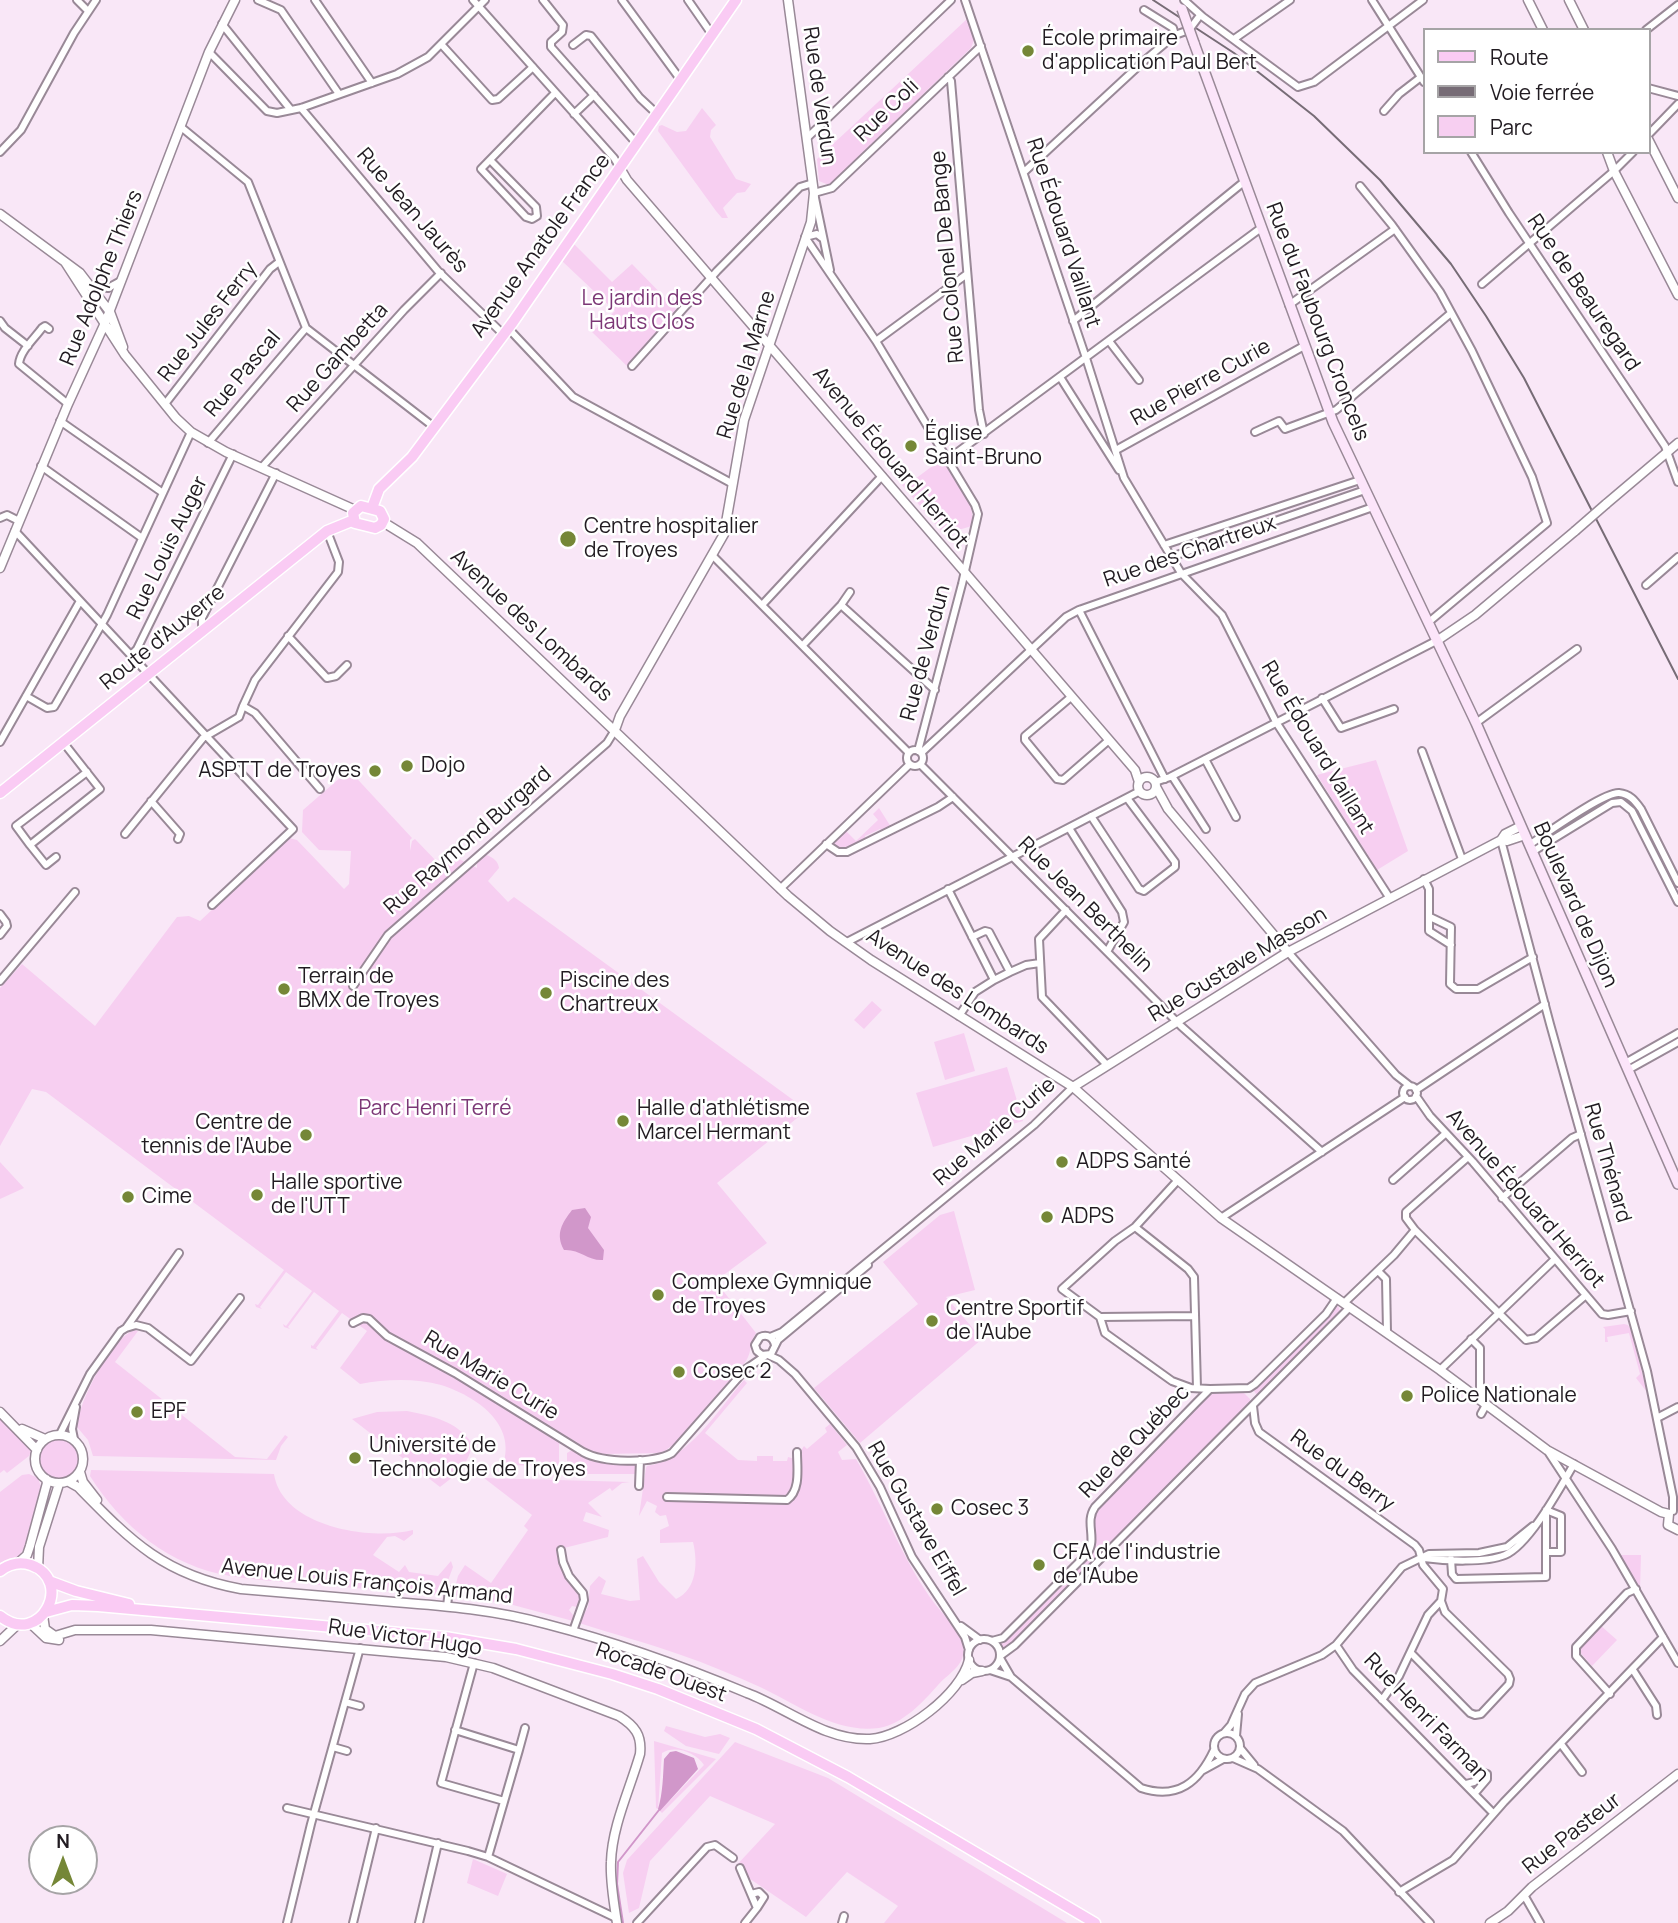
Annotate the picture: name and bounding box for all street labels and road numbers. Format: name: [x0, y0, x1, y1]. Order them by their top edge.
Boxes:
street label: Rue de Verdun: [797, 25, 841, 167]
street label: Rue Coli: [850, 74, 924, 148]
street label: Rue Édouard Vaillant: [1020, 135, 1106, 331]
street label: Rue Jean Jaurès: [351, 143, 473, 279]
street label: Avenue Anatole France: [466, 149, 616, 343]
street label: Rue Colonel De Bange: [926, 150, 970, 364]
street label: Rue Adolphe Thiers: [55, 187, 149, 369]
street label: Rue du Faubourg Croncels: [1260, 199, 1374, 445]
street label: Rue de Beauregard: [1521, 210, 1645, 376]
street label: Rue Jules Ferry: [153, 257, 263, 387]
street label: Rue de la Marne: [713, 288, 781, 442]
street label: Rue Gambetta: [282, 298, 394, 418]
street label: Rue Pascal: [200, 326, 286, 422]
street label: Rue Pierre Curie: [1127, 334, 1275, 432]
street label: Avenue Édouard Herriot: [807, 362, 973, 554]
street label: Rue Louis Auger: [122, 472, 214, 624]
street label: Rue des Chartreux: [1101, 511, 1279, 593]
street label: Avenue des Lombards: [445, 545, 617, 707]
street label: Route d'Auxerre: [96, 580, 230, 696]
street label: Rue de Verdun: [896, 582, 956, 724]
street label: Rue Édouard Vaillant: [1255, 657, 1379, 839]
street label: Rue Raymond Burgard: [379, 762, 557, 920]
street label: Boulevard de Dijon: [1527, 818, 1623, 992]
street label: Rue Jean Berthelin: [1012, 832, 1158, 978]
street label: Rue Gustave Masson: [1144, 902, 1332, 1028]
street label: Avenue des Lombards: [861, 924, 1053, 1060]
street label: Rue Marie Curie: [929, 1072, 1061, 1192]
street label: Rue Thénard: [1578, 1100, 1636, 1226]
street label: Avenue Édouard Herriot: [1441, 1104, 1609, 1294]
street label: Rue Marie Curie: [419, 1326, 563, 1426]
street label: Rue de Québec: [1075, 1380, 1195, 1504]
street label: Rue du Berry: [1285, 1425, 1399, 1517]
street label: Rue Gustave Eiffel: [861, 1437, 971, 1601]
street label: Avenue Louis François Armand: [220, 1554, 514, 1610]
street label: Rue Victor Hugo: [327, 1615, 483, 1661]
street label: Rocade Ouest: [592, 1638, 730, 1708]
street label: Rue Henri Farman: [1358, 1648, 1494, 1788]
street label: Rue Pasteur: [1518, 1788, 1626, 1880]

